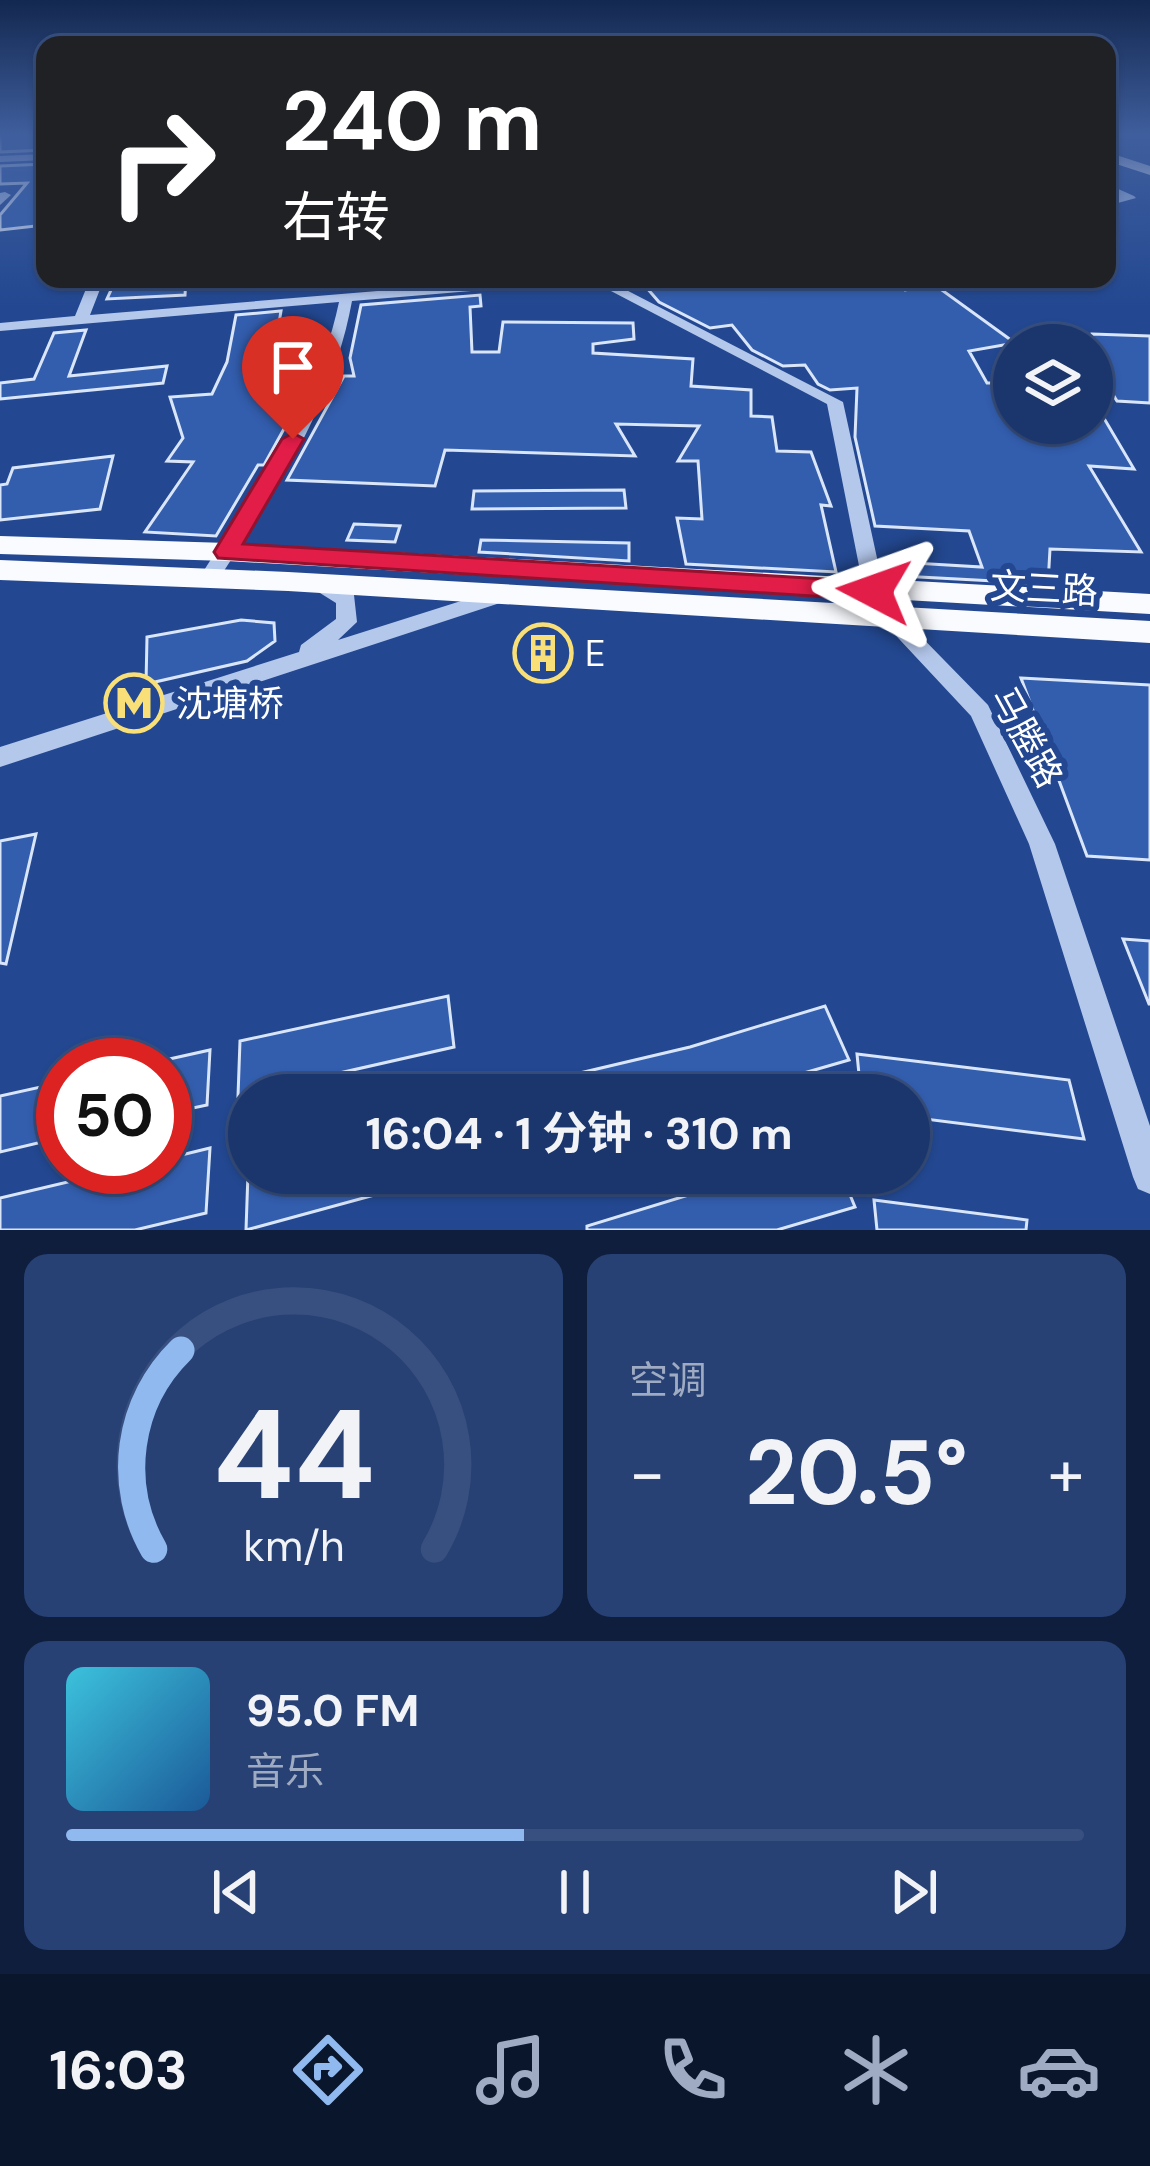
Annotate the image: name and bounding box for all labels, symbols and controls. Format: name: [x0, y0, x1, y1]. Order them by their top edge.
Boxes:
text: 240 m: [282, 67, 542, 176]
icon: right: [84, 84, 240, 240]
text: 右转: [282, 182, 390, 253]
pin: [242, 316, 344, 439]
map controls: [993, 324, 1113, 444]
button: layers: [993, 324, 1113, 444]
icon: arrive: [260, 334, 326, 400]
position arrow: [811, 528, 937, 654]
street label: 文三路: [989, 562, 1099, 615]
building icon: E: [512, 622, 574, 684]
place label: E: [585, 630, 605, 677]
metro station icon: 沈塘桥: [103, 672, 165, 734]
street label: 马塍路: [980, 679, 1073, 796]
place label: 沈塘桥: [176, 680, 284, 727]
speed limit sign: 50: [36, 1038, 192, 1194]
text: 16:04 · 1 分钟 · 310 m: [365, 1104, 793, 1163]
text: 空调: [629, 1355, 707, 1406]
text: 44: [212, 1374, 375, 1537]
text: 20.5°: [745, 1415, 968, 1532]
text: −: [629, 1431, 665, 1516]
text: +: [1048, 1431, 1084, 1516]
text: km/h: [243, 1517, 344, 1573]
text: 95.0 FM: [246, 1681, 419, 1740]
text: 音乐: [246, 1746, 324, 1797]
icon: previous: [203, 1859, 269, 1925]
icon: pause: [542, 1859, 608, 1925]
icon: next: [881, 1859, 947, 1925]
icon: directions: [286, 2028, 370, 2112]
icon: music: [469, 2028, 553, 2112]
icon: phone: [651, 2028, 735, 2112]
icon: climate: [834, 2028, 918, 2112]
icon: car: [1017, 2028, 1101, 2112]
text: 16:03: [49, 2035, 188, 2106]

